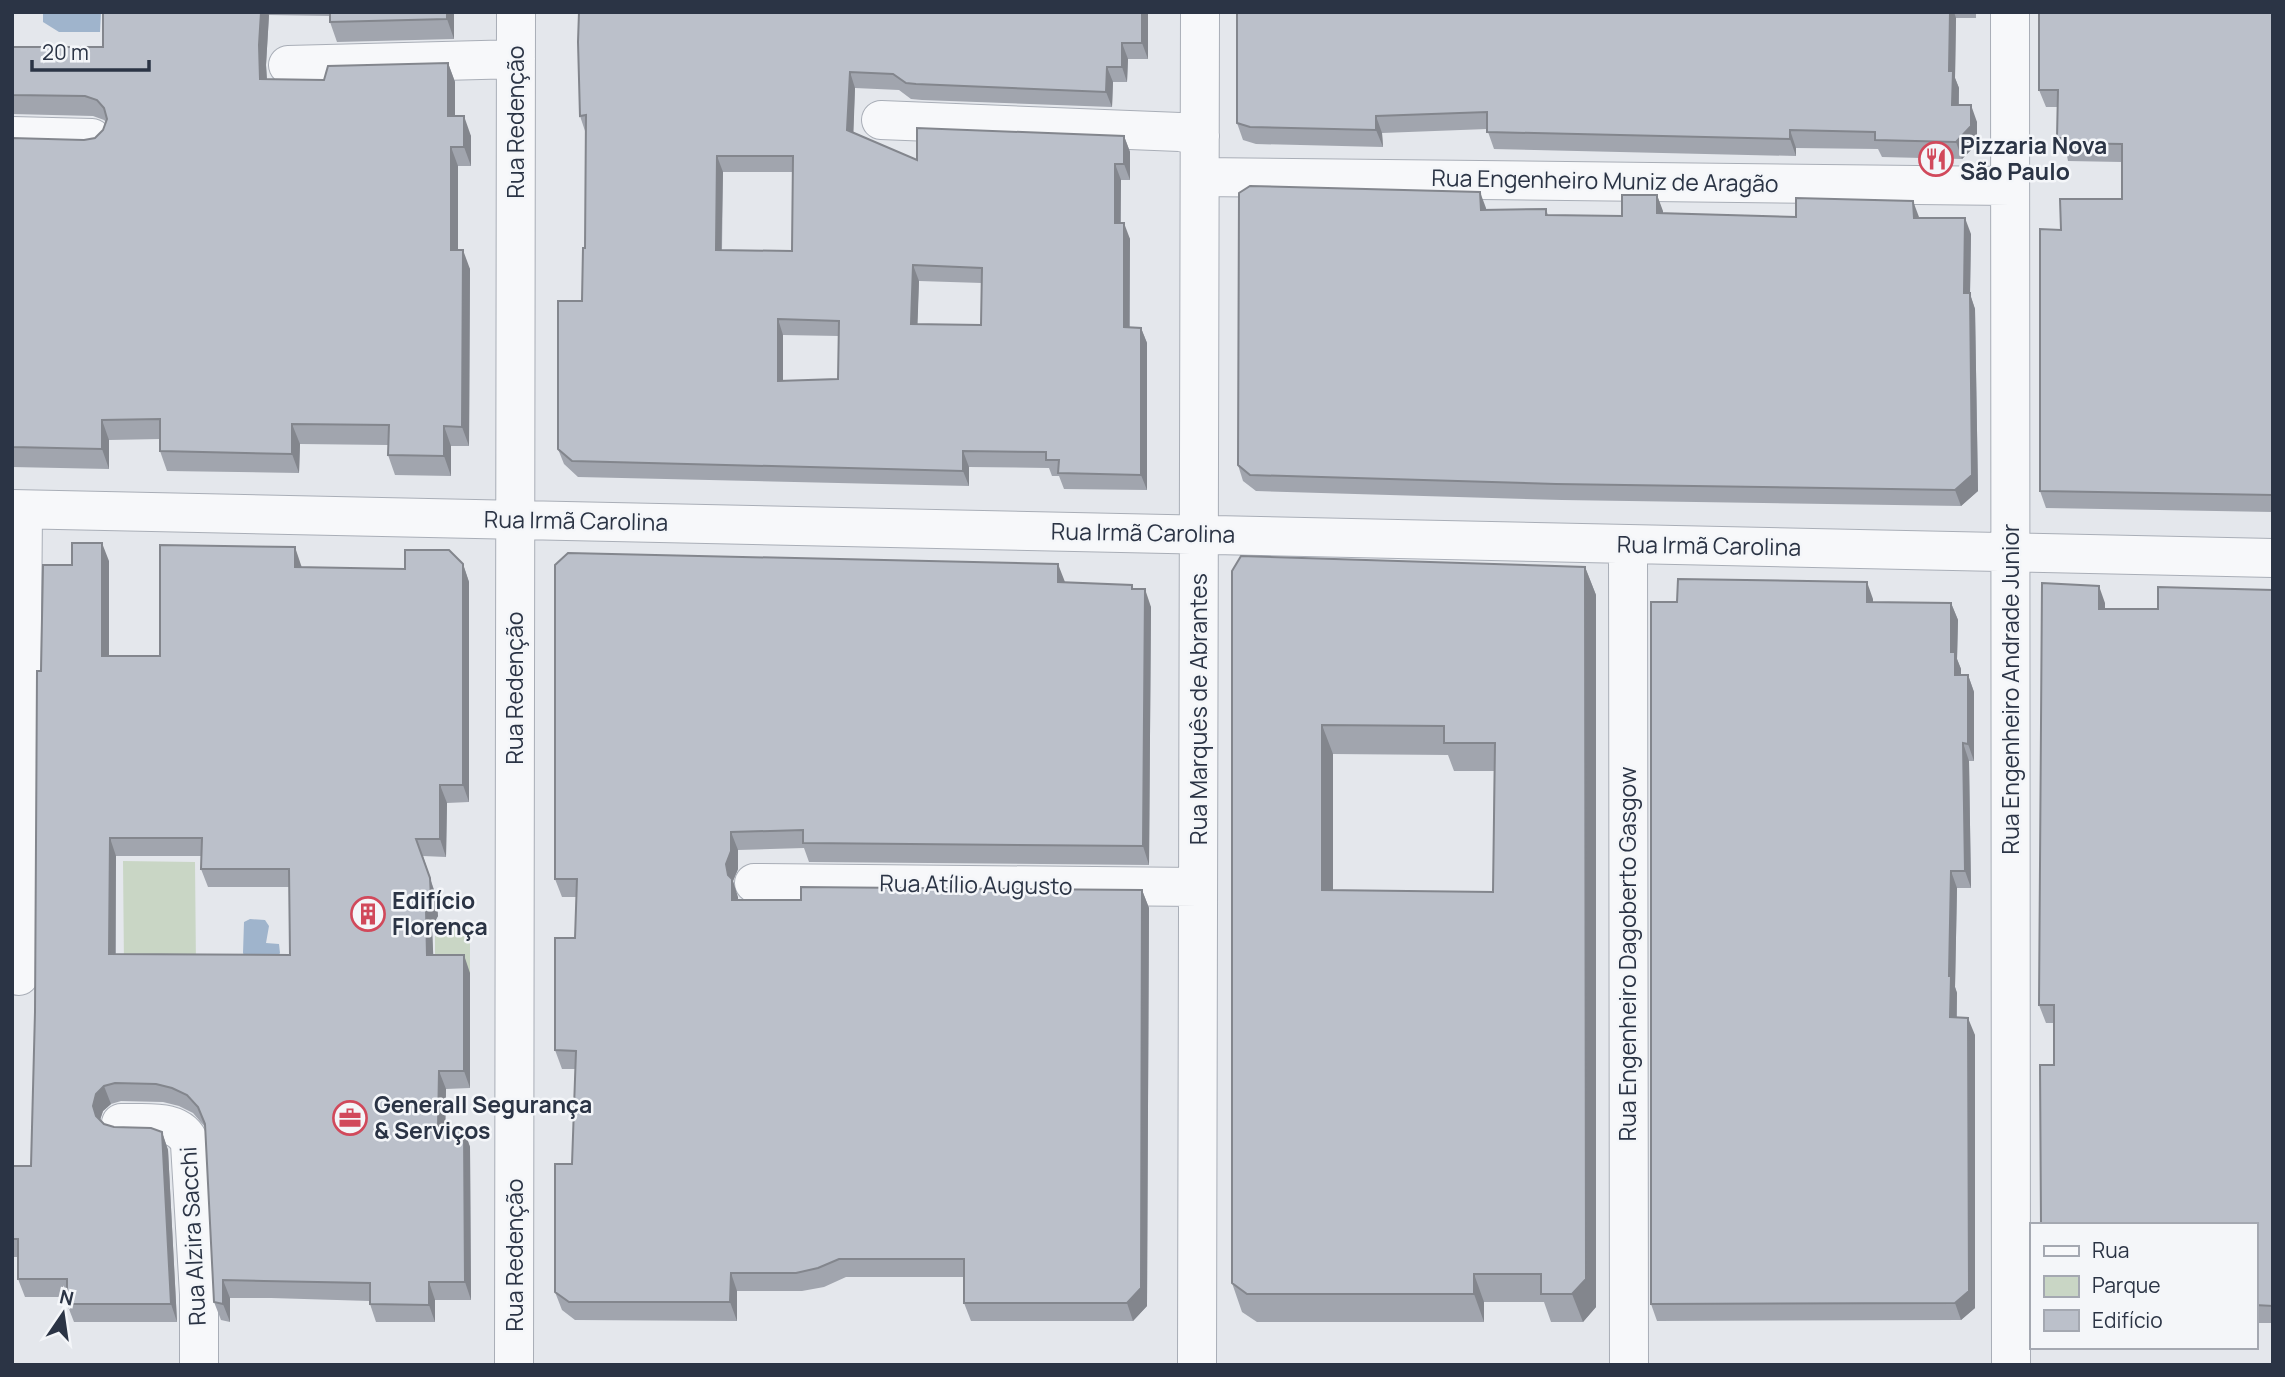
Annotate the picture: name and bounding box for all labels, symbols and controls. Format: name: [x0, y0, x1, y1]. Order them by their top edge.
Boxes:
scale bar: [32, 28, 149, 72]
text: 20 m: [42, 38, 89, 66]
street label: Rua Redenção: [499, 46, 531, 198]
place label: Pizzaria Nova São Paulo: [1960, 129, 2107, 187]
restaurant icon: Pizzaria Nova São Paulo: [1917, 140, 1955, 178]
street label: Rua Engenheiro Muniz de Aragão: [1431, 161, 1779, 199]
street label: Rua Irmã Carolina: [484, 502, 668, 538]
street label: Rua Irmã Carolina: [1051, 514, 1235, 550]
street label: Rua Engenheiro Andrade Junior: [1994, 524, 2026, 854]
street label: Rua Irmã Carolina: [1617, 527, 1801, 563]
street label: Rua Marquês de Abrantes: [1182, 573, 1214, 845]
street label: Rua Redenção: [498, 612, 530, 764]
street label: Rua Engenheiro Dagoberto Gasgow: [1611, 766, 1643, 1141]
street label: Rua Atílio Augusto: [879, 866, 1073, 902]
place label: Edifício Florença: [392, 884, 488, 942]
building icon: Edifício Florença: [349, 895, 387, 933]
place label: Generall Segurança & Serviços: [374, 1088, 592, 1146]
office icon: Generall Segurança & Serviços: [331, 1099, 369, 1137]
street label: Rua Alzira Sacchi: [171, 1146, 213, 1326]
street label: Rua Redenção: [498, 1179, 530, 1331]
legend: [2030, 1223, 2257, 1349]
text: Rua: [2092, 1236, 2129, 1264]
text: Parque: [2092, 1271, 2161, 1299]
north arrow: [28, 1279, 98, 1349]
text: N: [57, 1283, 76, 1312]
text: Edifício: [2092, 1306, 2163, 1334]

